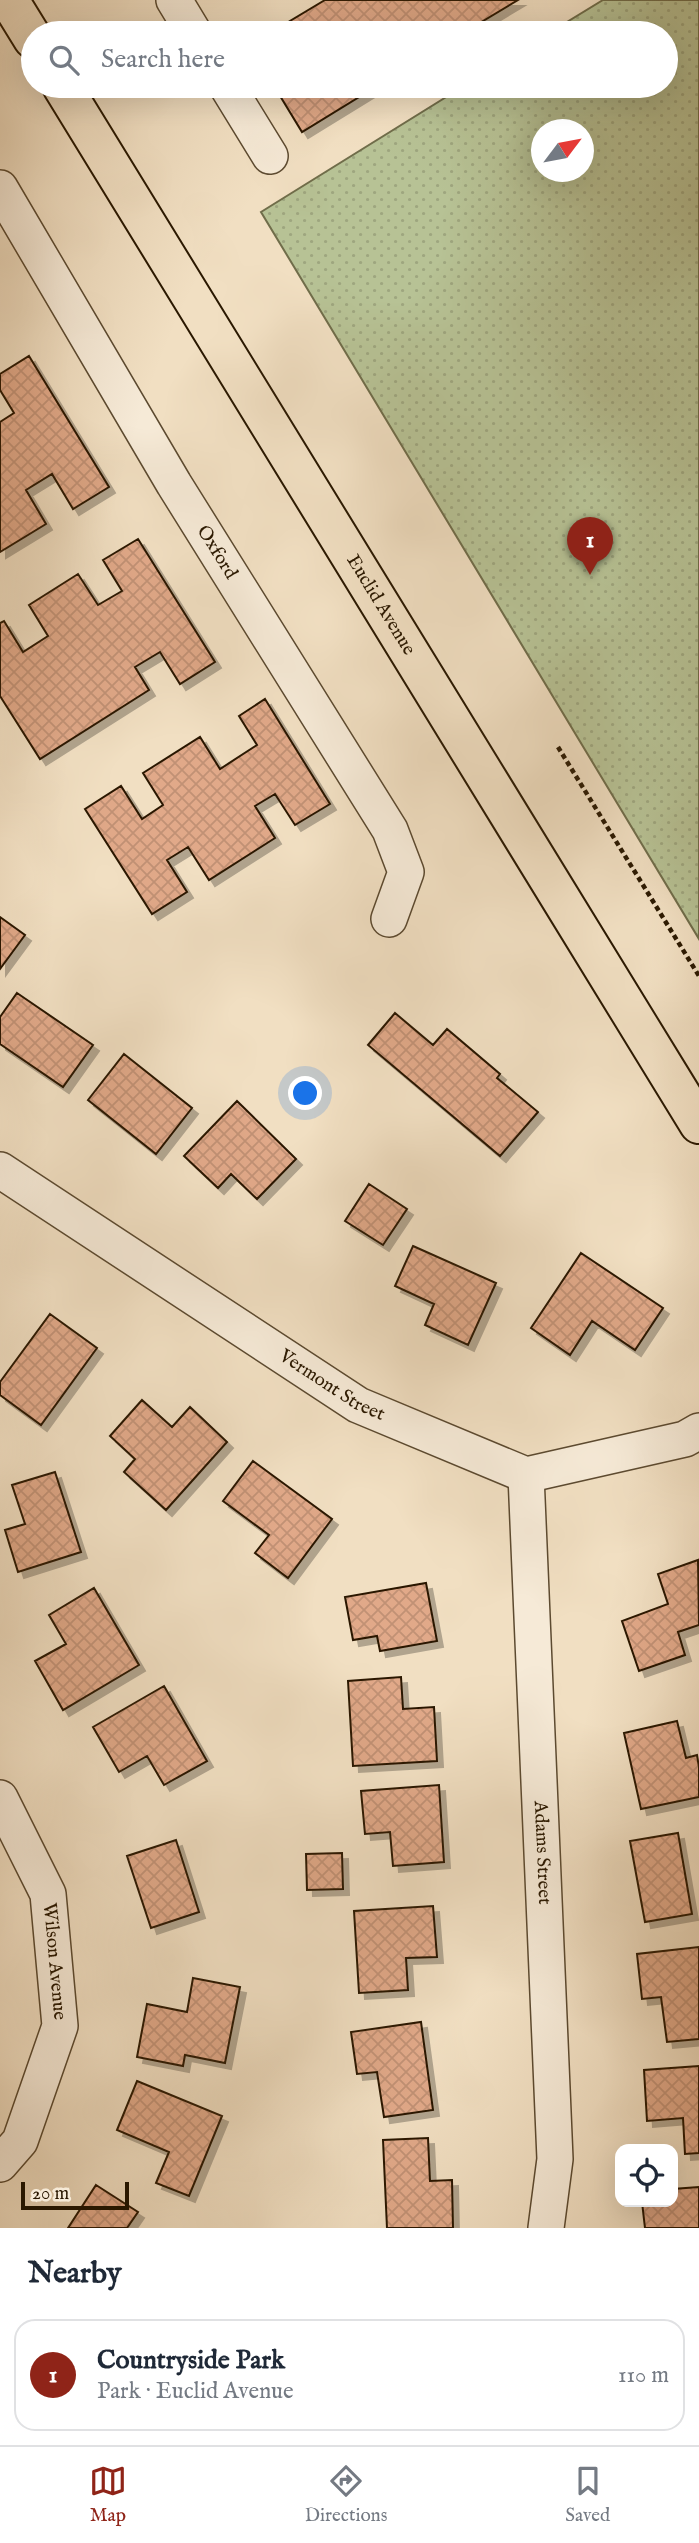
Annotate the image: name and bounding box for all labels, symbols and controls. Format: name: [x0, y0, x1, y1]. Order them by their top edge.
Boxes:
search box: [21, 21, 678, 98]
icon: search: [45, 41, 83, 79]
text: Search here: [101, 43, 225, 76]
north arrow: [531, 119, 594, 182]
pin: 1: [567, 517, 613, 575]
street label: Oxford: [191, 521, 243, 585]
street label: Euclid Avenue: [341, 550, 421, 660]
your location: [288, 1076, 322, 1110]
street label: Vermont Street: [273, 1344, 389, 1427]
street label: Adams Street: [528, 1799, 556, 1906]
street label: Wilson Avenue: [37, 1902, 71, 2021]
map controls: [615, 2144, 678, 2207]
button: locate: [615, 2144, 678, 2207]
scale bar: [21, 2179, 130, 2211]
text: 20 m: [32, 2182, 69, 2206]
text: Nearby: [28, 2255, 121, 2293]
text: Countryside Park: [97, 2344, 285, 2377]
text: 1: [49, 2361, 57, 2390]
text: 110 m: [618, 2361, 669, 2390]
text: Park · Euclid Avenue: [97, 2377, 294, 2406]
tab: Map: [89, 2462, 127, 2528]
tab: Directions: [305, 2462, 387, 2528]
tab: Saved: [565, 2462, 610, 2528]

